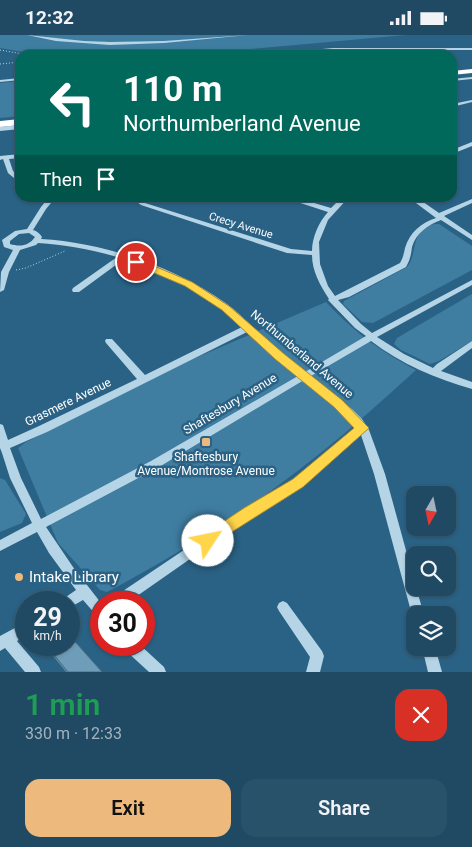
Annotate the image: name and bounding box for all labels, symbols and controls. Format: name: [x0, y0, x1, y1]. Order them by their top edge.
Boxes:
text: 12:32: [25, 6, 74, 29]
text: 110 m: [123, 69, 222, 110]
icon: left: [40, 70, 105, 135]
text: Northumberland Avenue: [123, 111, 361, 136]
icon: arrive: [92, 165, 120, 193]
text: Then: [40, 168, 82, 191]
street label: Crecy Avenue: [207, 210, 275, 241]
pin: [115, 241, 157, 283]
icon: arrive: [122, 248, 150, 276]
street label: Northumberland Avenue: [248, 307, 356, 401]
street label: Shaftesbury Avenue: [181, 371, 279, 437]
street label: Grasmere Avenue: [23, 375, 113, 429]
marker: Shaftesbury Avenue/Montrose Avenue: [200, 436, 212, 448]
place label: Shaftesbury Avenue/Montrose Avenue: [137, 450, 275, 478]
north arrow: [406, 486, 456, 536]
map controls: [406, 486, 456, 656]
position arrow: [181, 514, 233, 566]
button: search: [406, 546, 456, 596]
place label: Intake Library: [29, 568, 119, 586]
marker: Intake Library: [13, 571, 25, 583]
speed limit sign: 30: [90, 591, 155, 656]
text: 29: [33, 603, 62, 632]
button: layers: [406, 606, 456, 656]
text: km/h: [33, 629, 62, 643]
text: 1 min: [25, 687, 100, 722]
button: close: [395, 689, 447, 741]
text: 330 m · 12:33: [25, 724, 122, 743]
button: Exit: [25, 779, 231, 837]
button: Share: [241, 779, 447, 837]

